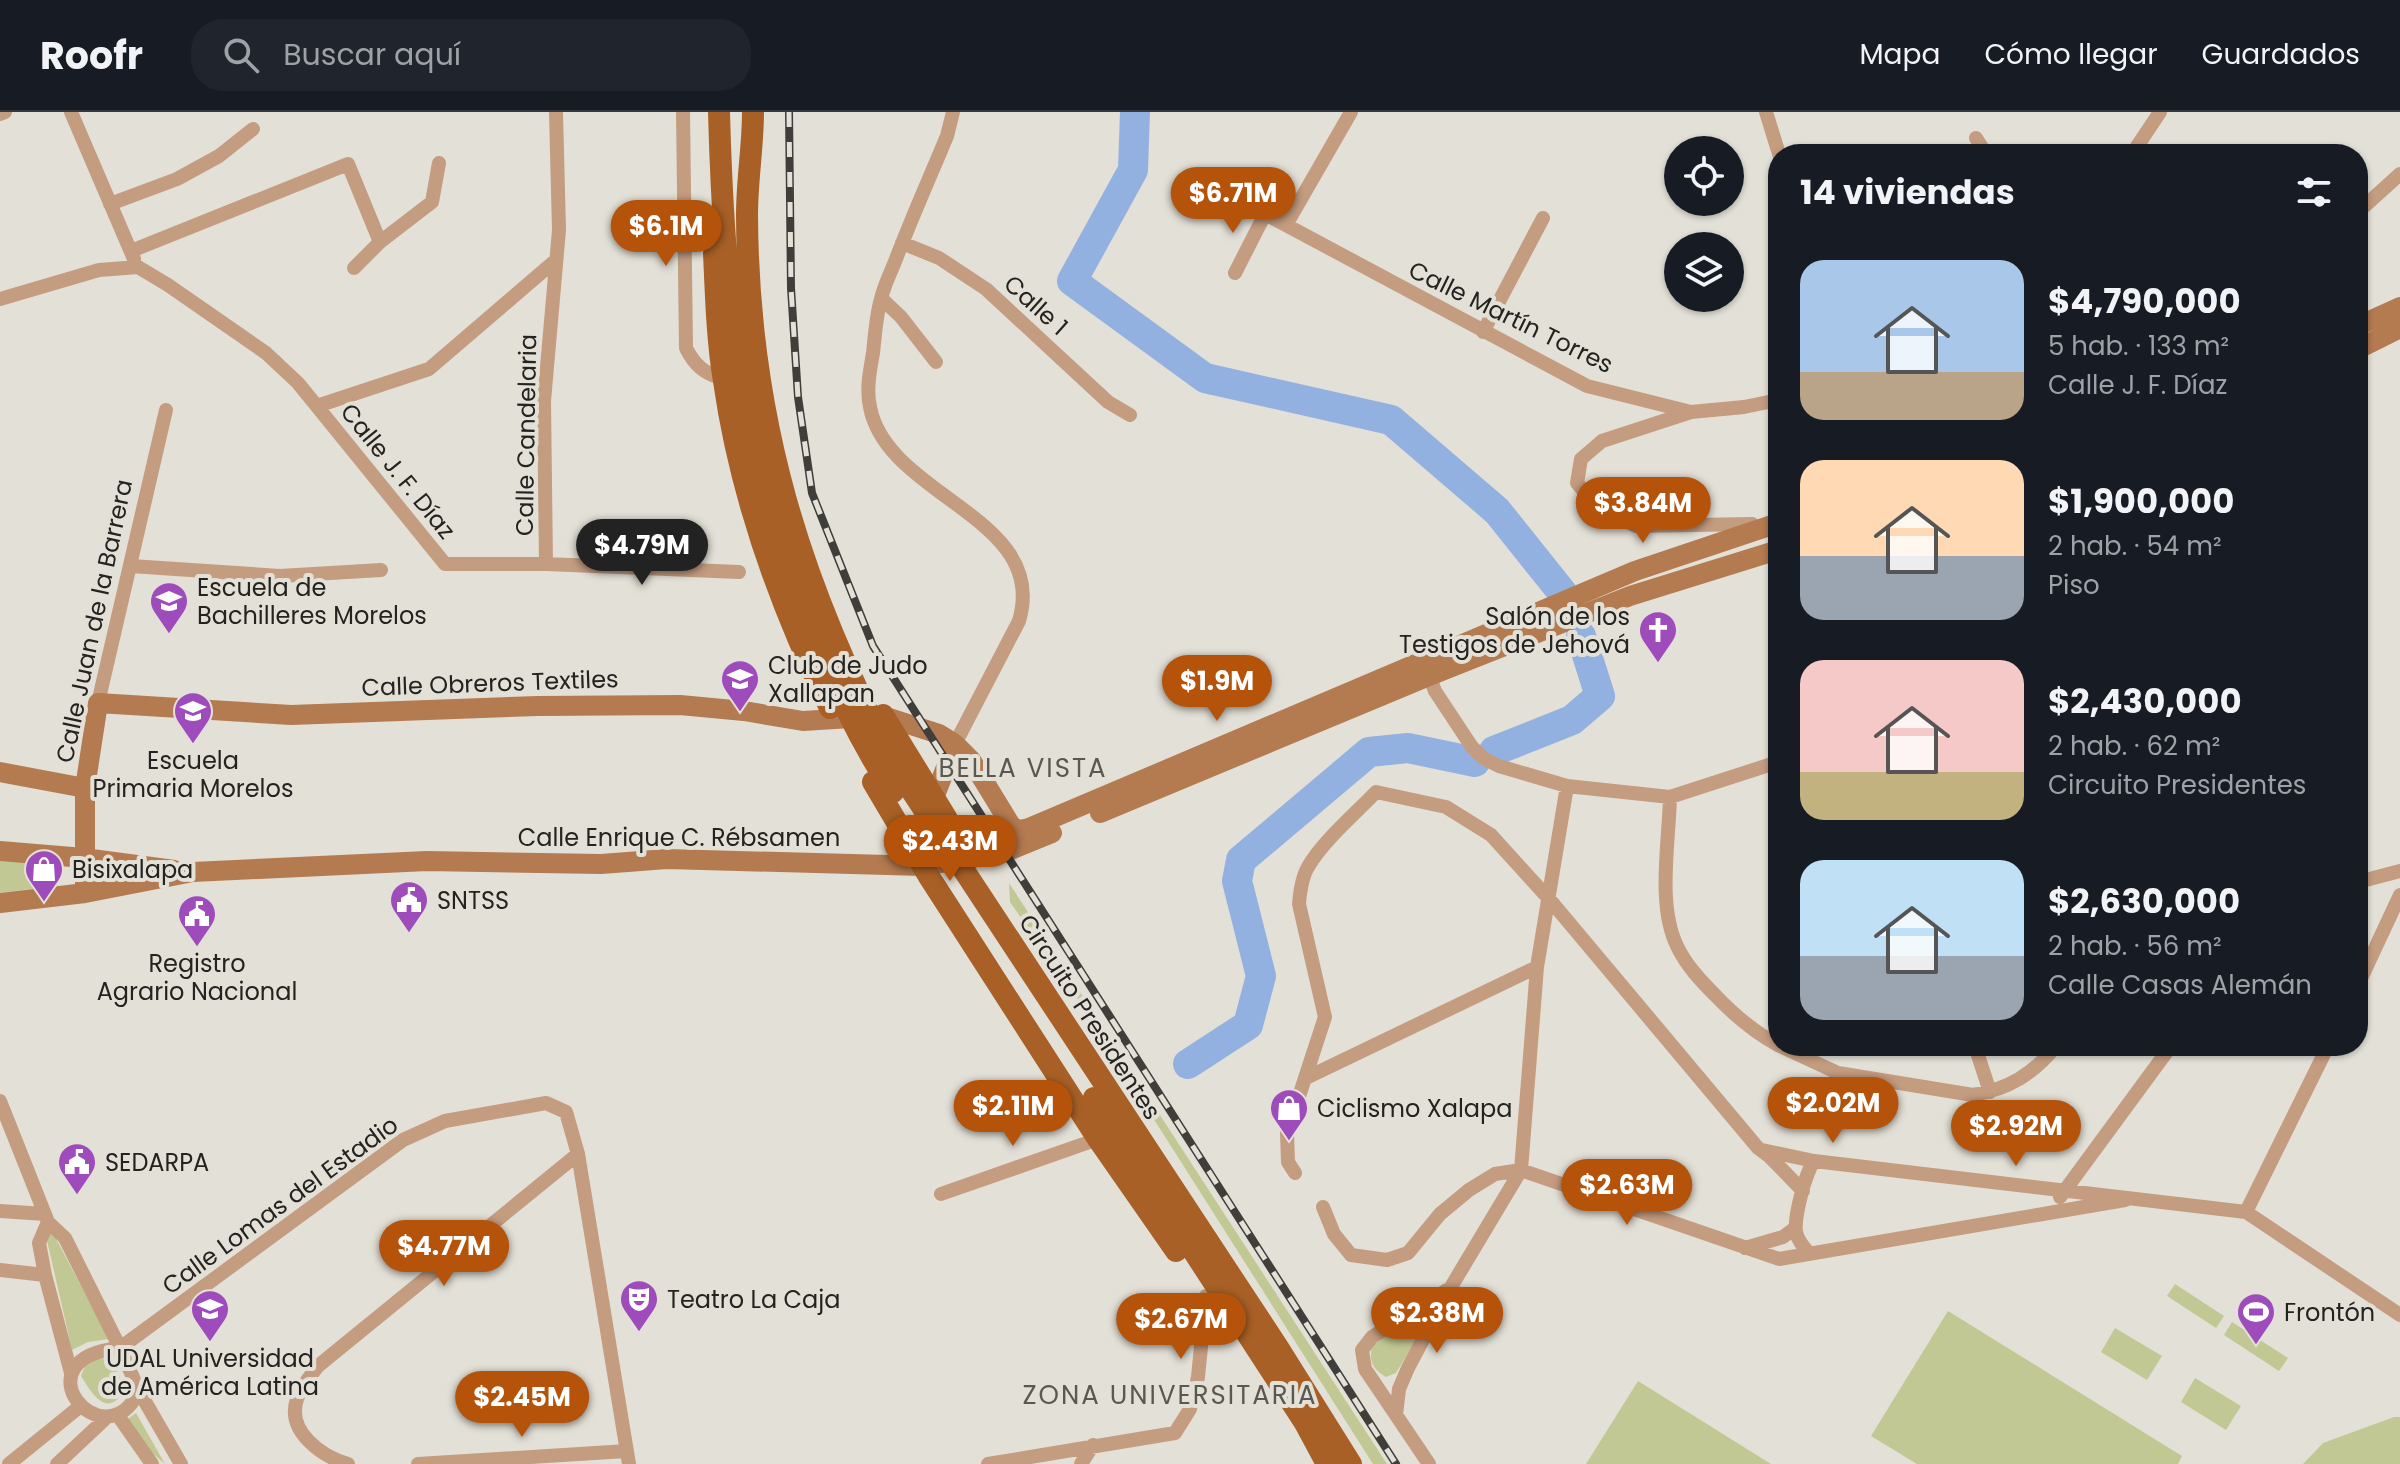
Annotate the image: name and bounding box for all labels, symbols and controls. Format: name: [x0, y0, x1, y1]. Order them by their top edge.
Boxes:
search box: [191, 19, 751, 91]
text: Roofr: [40, 29, 143, 82]
icon: search: [219, 33, 263, 77]
text: Buscar aquí: [283, 33, 461, 76]
text: Mapa: [1859, 35, 1940, 74]
text: Cómo llegar: [1984, 35, 2158, 74]
text: Guardados: [2202, 35, 2360, 74]
map controls: [1664, 136, 1744, 312]
button: locate: [1664, 136, 1744, 216]
pin: $6.71M: [1168, 167, 1298, 235]
text: 14 viviendas: [1800, 168, 2015, 216]
icon: filters: [2292, 170, 2336, 214]
text: $6.71M: [1189, 175, 1277, 211]
pin: $6.1M: [610, 200, 722, 268]
text: $6.1M: [629, 208, 703, 244]
button: layers: [1664, 232, 1744, 312]
street label: Calle Martín Torres: [1403, 253, 1619, 381]
street label: Calle 1: [997, 267, 1075, 343]
text: $4,790,000: [2048, 277, 2241, 325]
icon: home: [1864, 292, 1960, 388]
text: 5 hab. · 133 m²: [2048, 328, 2229, 364]
street label: Calle Candelaria: [508, 334, 544, 536]
text: Calle J. F. Díaz: [2048, 367, 2227, 403]
street label: Calle J. F. Díaz: [333, 396, 463, 546]
street label: Calle Juan de la Barrera: [48, 476, 140, 766]
pin: $3.84M: [1578, 477, 1708, 545]
text: $1,900,000: [2048, 477, 2234, 525]
text: $3.84M: [1594, 485, 1692, 521]
icon: home: [1864, 492, 1960, 588]
pin: $4.79M: [577, 519, 707, 587]
text: $4.79M: [594, 527, 690, 563]
text: 2 hab. · 54 m²: [2048, 528, 2222, 564]
text: Piso: [2048, 567, 2100, 603]
place label: Escuela de Bachilleres Morelos: [197, 571, 427, 632]
school or university icon: Escuela de Bachilleres Morelos: [148, 580, 190, 635]
place label: Salón de los Testigos de Jehová: [1399, 600, 1630, 661]
church icon: Salón de los Testigos de Jehová: [1637, 609, 1679, 664]
place label: Club de Judo Xallapan: [768, 649, 928, 710]
pin: $1.9M: [1161, 655, 1273, 723]
school or university icon: Club de Judo Xallapan: [719, 658, 761, 713]
street label: Calle Obreros Textiles: [361, 662, 619, 704]
text: $1.9M: [1180, 663, 1254, 699]
text: $2,430,000: [2048, 677, 2242, 725]
school or university icon: Escuela Primaria Morelos: [172, 690, 214, 745]
icon: home: [1864, 692, 1960, 788]
text: 2 hab. · 62 m²: [2048, 728, 2220, 764]
place label: Escuela Primaria Morelos: [93, 744, 293, 805]
district label: BELLA VISTA: [938, 750, 1108, 786]
text: Circuito Presidentes: [2048, 767, 2306, 803]
pin: $2.43M: [885, 815, 1015, 883]
street label: Calle Enrique C. Rébsamen: [518, 821, 840, 854]
text: $2.43M: [902, 823, 998, 859]
shop icon: Bisixalapa: [23, 848, 65, 903]
place label: Bisixalapa: [72, 853, 193, 886]
text: $2,630,000: [2048, 877, 2240, 925]
public building icon: SNTSS: [388, 879, 430, 934]
place label: SNTSS: [437, 884, 509, 917]
icon: home: [1864, 892, 1960, 988]
public building icon: Registro Agrario Nacional: [176, 893, 218, 948]
street label: Circuito Presidentes: [1011, 908, 1169, 1126]
text: 2 hab. · 56 m²: [2048, 928, 2222, 964]
place label: Registro Agrario Nacional: [97, 947, 297, 1008]
text: Calle Casas Alemán: [2048, 967, 2312, 1003]
pin: $2.02M: [1768, 1077, 1898, 1145]
pin: $2.11M: [948, 1080, 1078, 1148]
text: $2.02M: [1786, 1085, 1880, 1121]
shop icon: Ciclismo Xalapa: [1268, 1087, 1310, 1142]
text: $2.11M: [972, 1088, 1054, 1124]
place label: Ciclismo Xalapa: [1317, 1092, 1513, 1125]
pin: $2.92M: [1951, 1100, 2081, 1168]
street label: Calle Lomas del Estadio: [155, 1108, 405, 1302]
text: $2.92M: [1969, 1108, 2063, 1144]
public building icon: SEDARPA: [56, 1141, 98, 1196]
place label: SEDARPA: [105, 1146, 209, 1179]
pin: $2.63M: [1562, 1159, 1692, 1227]
text: $2.63M: [1579, 1167, 1675, 1203]
pin: $4.77M: [379, 1220, 509, 1288]
text: $4.77M: [397, 1228, 491, 1264]
theatre icon: Teatro La Caja: [618, 1278, 660, 1333]
place label: Teatro La Caja: [667, 1283, 840, 1316]
pin: $2.38M: [1372, 1287, 1502, 1355]
school or university icon: UDAL Universidad de América Latina: [189, 1288, 231, 1343]
sports icon: Frontón: [2235, 1291, 2277, 1346]
pin: $2.67M: [1116, 1293, 1246, 1361]
text: $2.38M: [1389, 1295, 1485, 1331]
place label: Frontón: [2284, 1296, 2375, 1329]
text: $2.67M: [1134, 1301, 1228, 1337]
place label: UDAL Universidad de América Latina: [101, 1342, 319, 1403]
pin: $2.45M: [457, 1371, 587, 1439]
district label: ZONA UNIVERSITARIA: [1022, 1377, 1318, 1413]
text: $2.45M: [473, 1379, 571, 1415]

